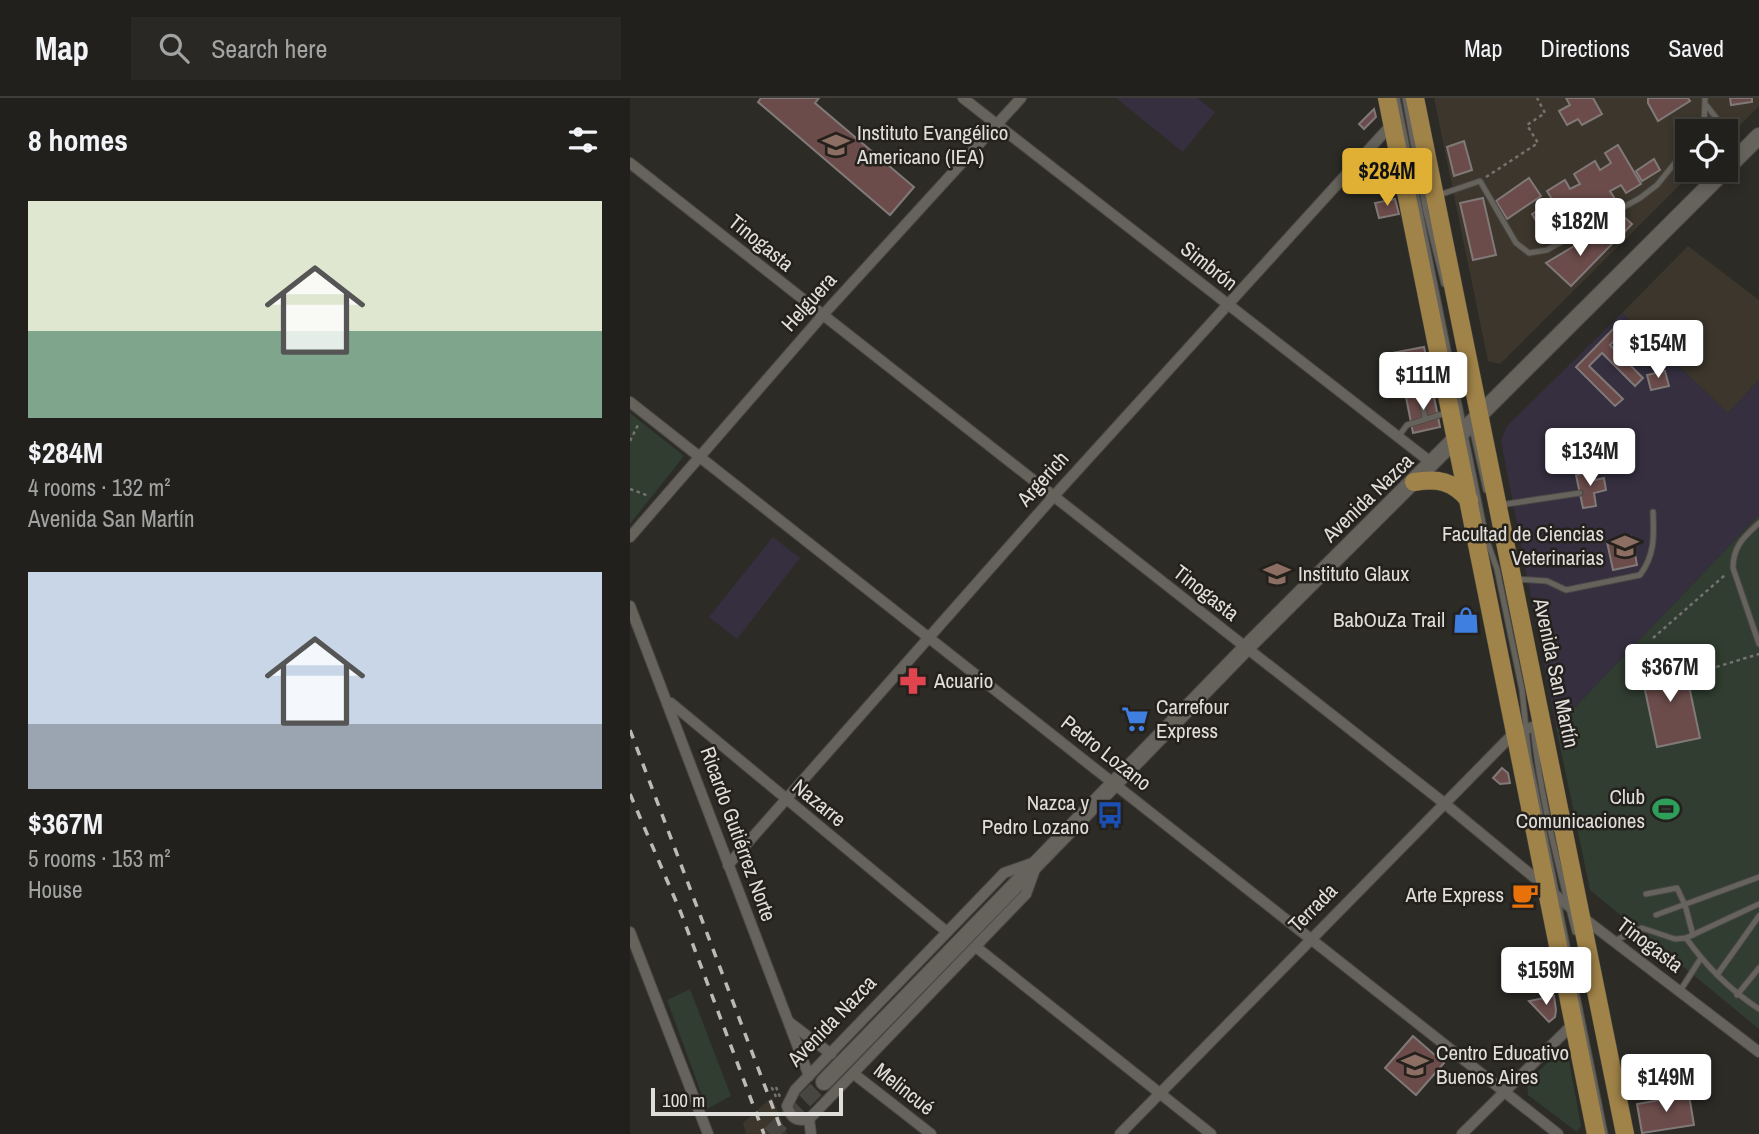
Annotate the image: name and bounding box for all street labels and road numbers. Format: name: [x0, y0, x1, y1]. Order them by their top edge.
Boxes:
street label: Tinogasta: [723, 207, 800, 278]
street label: Simbrón: [1175, 234, 1244, 297]
street label: Helguera: [774, 266, 843, 337]
street label: Argerich: [1009, 445, 1075, 513]
street label: Avenida Nazca: [1315, 446, 1420, 549]
street label: Tinogasta: [1167, 558, 1246, 628]
street label: Avenida San Martín: [1526, 595, 1586, 750]
street label: Pedro Lozano: [1055, 708, 1157, 797]
street label: Ricardo Gutiérrez Norte: [693, 743, 784, 925]
street label: Nazarre: [786, 772, 852, 833]
street label: Terrada: [1282, 876, 1344, 939]
street label: Tinogasta: [1611, 910, 1690, 979]
street label: Avenida Nazca: [780, 968, 883, 1073]
street label: Melincué: [868, 1056, 941, 1122]

